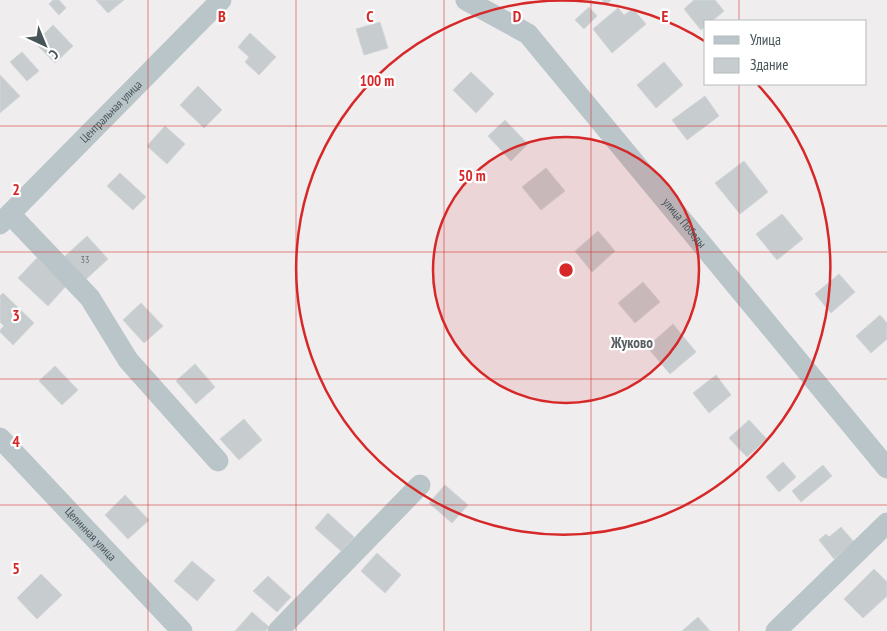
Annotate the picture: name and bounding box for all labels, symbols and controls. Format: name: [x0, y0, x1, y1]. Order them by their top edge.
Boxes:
text: B: [218, 6, 226, 26]
text: C: [366, 6, 374, 26]
text: D: [513, 6, 522, 26]
text: E: [662, 6, 669, 26]
north arrow: [20, 20, 70, 70]
legend: [704, 20, 867, 85]
text: Улица: [750, 30, 781, 49]
text: С: [45, 46, 63, 63]
text: Здание: [750, 55, 788, 74]
text: 100 m: [360, 71, 394, 90]
street label: Центральная улица: [77, 77, 145, 146]
text: 50 m: [458, 166, 486, 185]
text: 2: [12, 179, 20, 199]
street label: улица Победы: [660, 195, 710, 251]
house number: 33: [81, 253, 90, 266]
centre of rings: [557, 261, 575, 279]
text: 3: [12, 305, 20, 325]
district label: Жуково: [610, 333, 653, 352]
text: 4: [12, 431, 20, 451]
street label: Целинная улица: [62, 504, 120, 564]
text: 5: [12, 558, 20, 578]

